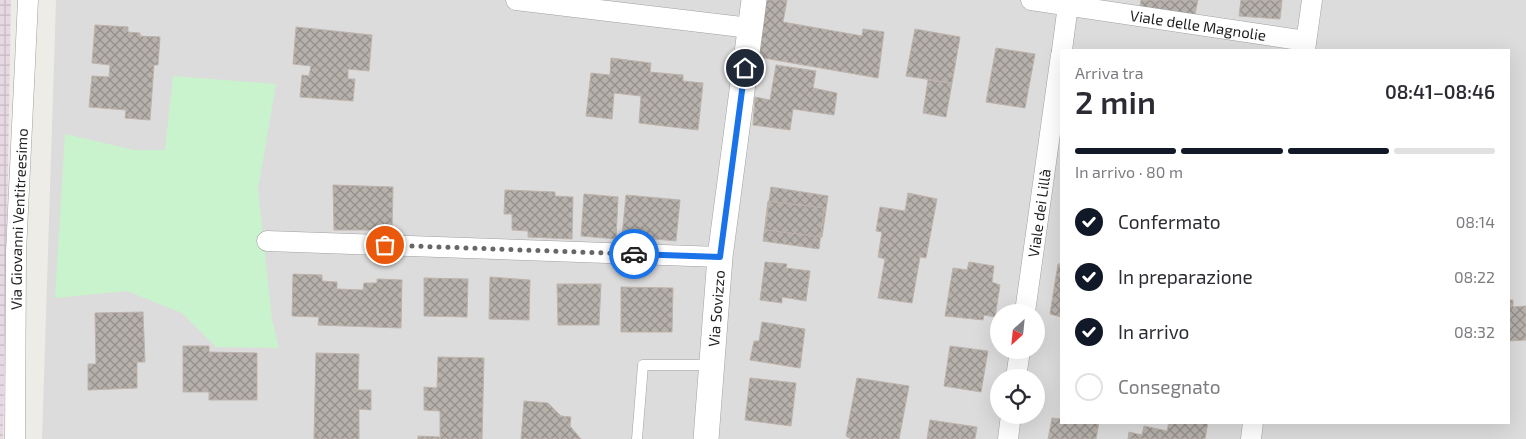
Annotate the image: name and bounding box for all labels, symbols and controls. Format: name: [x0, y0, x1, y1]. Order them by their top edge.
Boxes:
street label: Viale delle Magnolie: [1129, 6, 1267, 44]
pin: [724, 47, 766, 89]
icon: home: [731, 54, 759, 82]
text: Arriva tra: [1075, 63, 1144, 82]
text: 08:41–08:46: [1385, 80, 1495, 103]
text: 2 min: [1075, 82, 1156, 120]
street label: Via Giovanni Ventitreesimo: [7, 128, 31, 310]
text: In arrivo · 80 m: [1075, 162, 1183, 181]
street label: Viale dei Lillà: [1024, 167, 1054, 258]
icon: check: [1075, 208, 1103, 236]
text: Confermato: [1118, 210, 1221, 233]
text: 08:14: [1456, 212, 1495, 231]
pin: [364, 224, 406, 266]
courier: [609, 229, 659, 279]
icon: bag: [371, 231, 399, 259]
icon: car: [620, 240, 648, 268]
icon: check: [1075, 263, 1103, 291]
text: In preparazione: [1118, 265, 1253, 288]
text: 08:22: [1454, 267, 1495, 286]
street label: Via Sovizzo: [704, 269, 728, 347]
north arrow: [990, 304, 1045, 359]
map controls: [990, 304, 1045, 424]
icon: check: [1075, 318, 1103, 346]
text: In arrivo: [1118, 320, 1189, 343]
text: 08:32: [1454, 322, 1495, 341]
button: locate: [990, 369, 1045, 424]
text: Consegnato: [1118, 375, 1221, 398]

